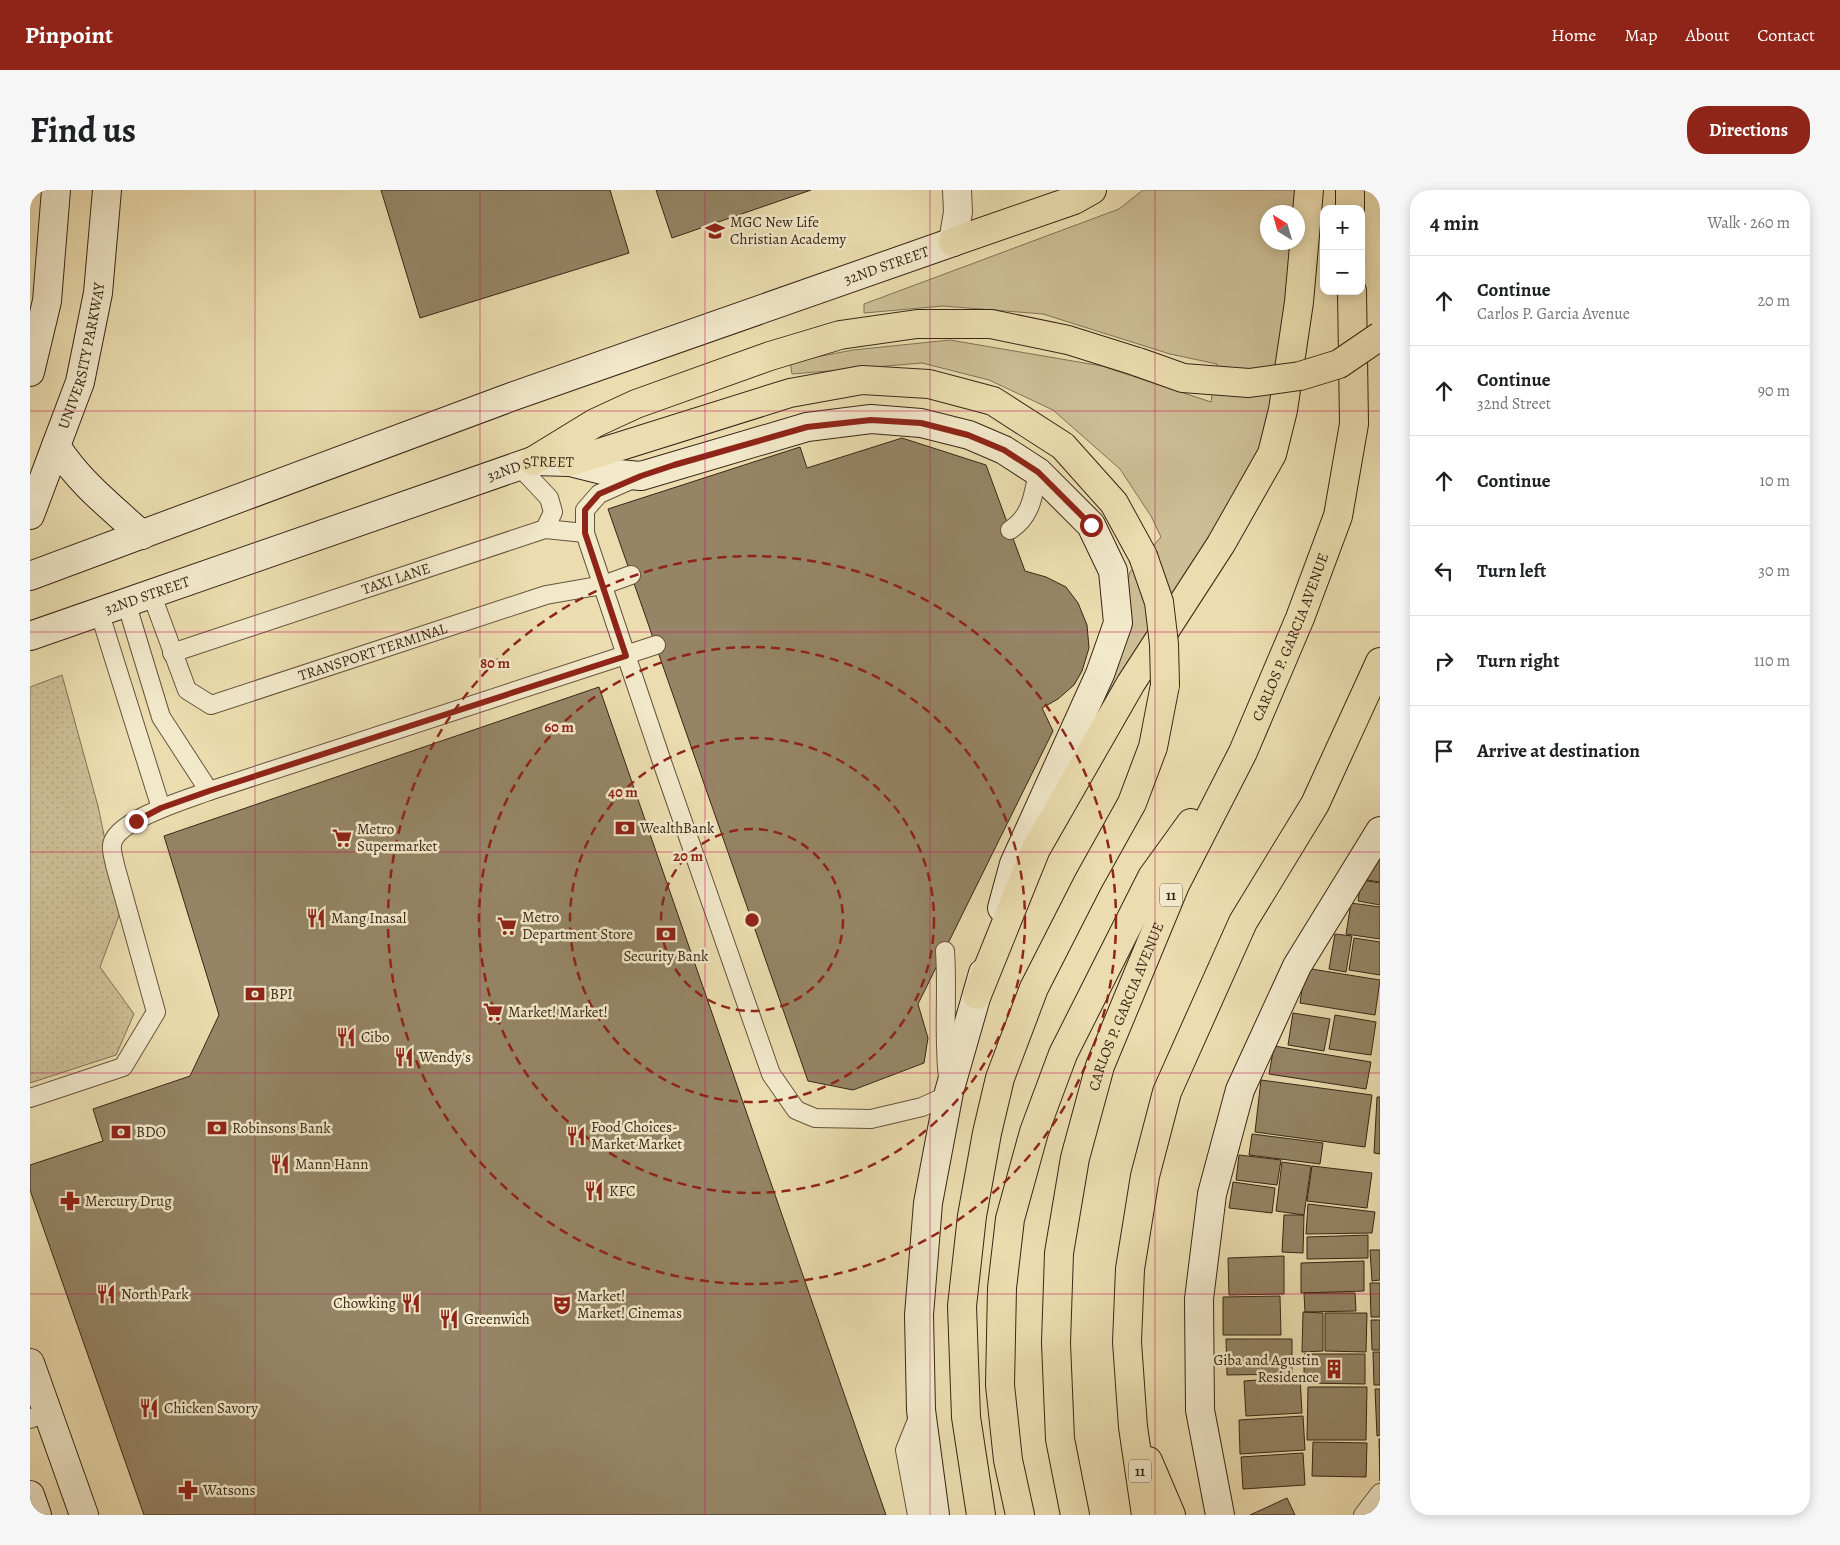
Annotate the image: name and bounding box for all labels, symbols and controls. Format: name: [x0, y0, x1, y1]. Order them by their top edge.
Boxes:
text: Pinpoint: [25, 19, 113, 51]
text: Home: [1551, 23, 1596, 47]
text: Map: [1624, 23, 1657, 47]
text: About: [1685, 23, 1729, 47]
text: Contact: [1757, 23, 1815, 47]
text: Find us: [30, 106, 136, 154]
button: Directions: [1687, 106, 1810, 154]
north arrow: [1260, 205, 1305, 250]
map controls: [1320, 205, 1365, 295]
button: +: [1320, 205, 1365, 250]
text: 4 min: [1430, 209, 1479, 237]
place label: MGC New Life Christian Academy: [730, 212, 846, 249]
text: Walk · 260 m: [1708, 212, 1790, 234]
school or university icon: MGC New Life Christian Academy: [704, 220, 726, 242]
street label: 32ND STREET: [841, 241, 932, 290]
button: −: [1320, 250, 1365, 295]
text: Continue: [1477, 277, 1551, 303]
street label: UNIVERSITY PARKWAY: [53, 281, 109, 432]
icon: ahead: [1430, 287, 1458, 315]
text: 20 m: [1757, 290, 1790, 312]
text: Carlos P. Garcia Avenue: [1477, 303, 1630, 325]
text: Continue: [1477, 367, 1551, 393]
icon: ahead: [1430, 377, 1458, 405]
text: 90 m: [1758, 380, 1790, 402]
text: 32nd Street: [1477, 393, 1551, 415]
street label: 32ND STREET: [484, 451, 575, 486]
icon: ahead: [1430, 467, 1458, 495]
text: Continue: [1477, 468, 1551, 494]
text: 10 m: [1760, 470, 1790, 492]
route start: [1080, 514, 1103, 537]
street label: CARLOS P. GARCIA AVENUE: [1247, 550, 1333, 724]
icon: left: [1430, 557, 1458, 585]
street label: TAXI LANE: [359, 558, 433, 599]
text: Turn left: [1477, 558, 1546, 584]
text: 30 m: [1758, 560, 1790, 582]
street label: 32ND STREET: [102, 571, 193, 619]
street label: TRANSPORT TERMINAL: [296, 618, 450, 686]
icon: right: [1430, 647, 1458, 675]
text: Turn right: [1477, 648, 1559, 674]
text: 110 m: [1754, 650, 1790, 672]
text: 80 m: [480, 653, 510, 673]
text: 60 m: [544, 717, 574, 737]
icon: arrive: [1430, 737, 1458, 765]
text: Arrive at destination: [1477, 738, 1640, 764]
text: 40 m: [608, 782, 638, 802]
route end: [125, 810, 148, 833]
bank icon: WealthBank: [614, 817, 636, 839]
place label: WealthBank: [639, 818, 715, 838]
place label: Metro Supermarket: [357, 819, 438, 856]
supermarket icon: Metro Supermarket: [331, 827, 353, 849]
text: 20 m: [673, 846, 703, 866]
road number: 11: [1160, 884, 1182, 906]
restaurant icon: Mang Inasal: [305, 907, 327, 929]
place label: Metro Department Store: [522, 907, 633, 944]
place label: Mang Inasal: [331, 908, 407, 928]
centre of rings: [743, 911, 761, 929]
supermarket icon: Metro Department Store: [496, 915, 518, 937]
street label: CARLOS P. GARCIA AVENUE: [1084, 919, 1168, 1093]
bank icon: Security Bank: [655, 923, 677, 945]
place label: Security Bank: [623, 946, 709, 966]
bank icon: BPI: [244, 983, 266, 1005]
place label: BPI: [270, 984, 293, 1004]
supermarket icon: Market! Market!: [482, 1001, 504, 1023]
place label: Market! Market!: [508, 1002, 608, 1022]
restaurant icon: Cibo: [335, 1026, 357, 1048]
place label: Cibo: [361, 1027, 389, 1047]
restaurant icon: Wendy's: [393, 1046, 415, 1068]
place label: Wendy's: [418, 1047, 471, 1067]
bank icon: Robinsons Bank: [206, 1117, 228, 1139]
place label: Food Choices- Market Market: [591, 1117, 682, 1154]
place label: Robinsons Bank: [232, 1118, 331, 1138]
bank icon: BDO: [110, 1121, 132, 1143]
place label: BDO: [136, 1122, 166, 1142]
restaurant icon: Food Choices- Market Market: [565, 1125, 587, 1147]
restaurant icon: Mann Hann: [269, 1153, 291, 1175]
place label: Mann Hann: [295, 1154, 368, 1174]
restaurant icon: KFC: [583, 1180, 605, 1202]
place label: KFC: [609, 1181, 635, 1201]
pharmacy icon: Mercury Drug: [59, 1190, 81, 1212]
place label: Mercury Drug: [85, 1191, 172, 1211]
restaurant icon: North Park: [95, 1283, 117, 1305]
place label: North Park: [121, 1284, 189, 1304]
place label: Market! Market! Cinemas: [577, 1286, 682, 1323]
restaurant icon: Chowking: [400, 1292, 422, 1314]
place label: Chowking: [333, 1293, 396, 1313]
theatre icon: Market! Market! Cinemas: [551, 1294, 573, 1316]
restaurant icon: Greenwich: [438, 1308, 460, 1330]
place label: Greenwich: [464, 1309, 530, 1329]
place label: Giba and Agustin Residence: [1213, 1350, 1319, 1387]
building icon: Giba and Agustin Residence: [1323, 1358, 1345, 1380]
restaurant icon: Chicken Savory: [138, 1397, 160, 1419]
place label: Chicken Savory: [164, 1398, 258, 1418]
road number: 11: [1129, 1460, 1151, 1482]
pharmacy icon: Watsons: [177, 1479, 199, 1501]
place label: Watsons: [202, 1480, 255, 1500]

